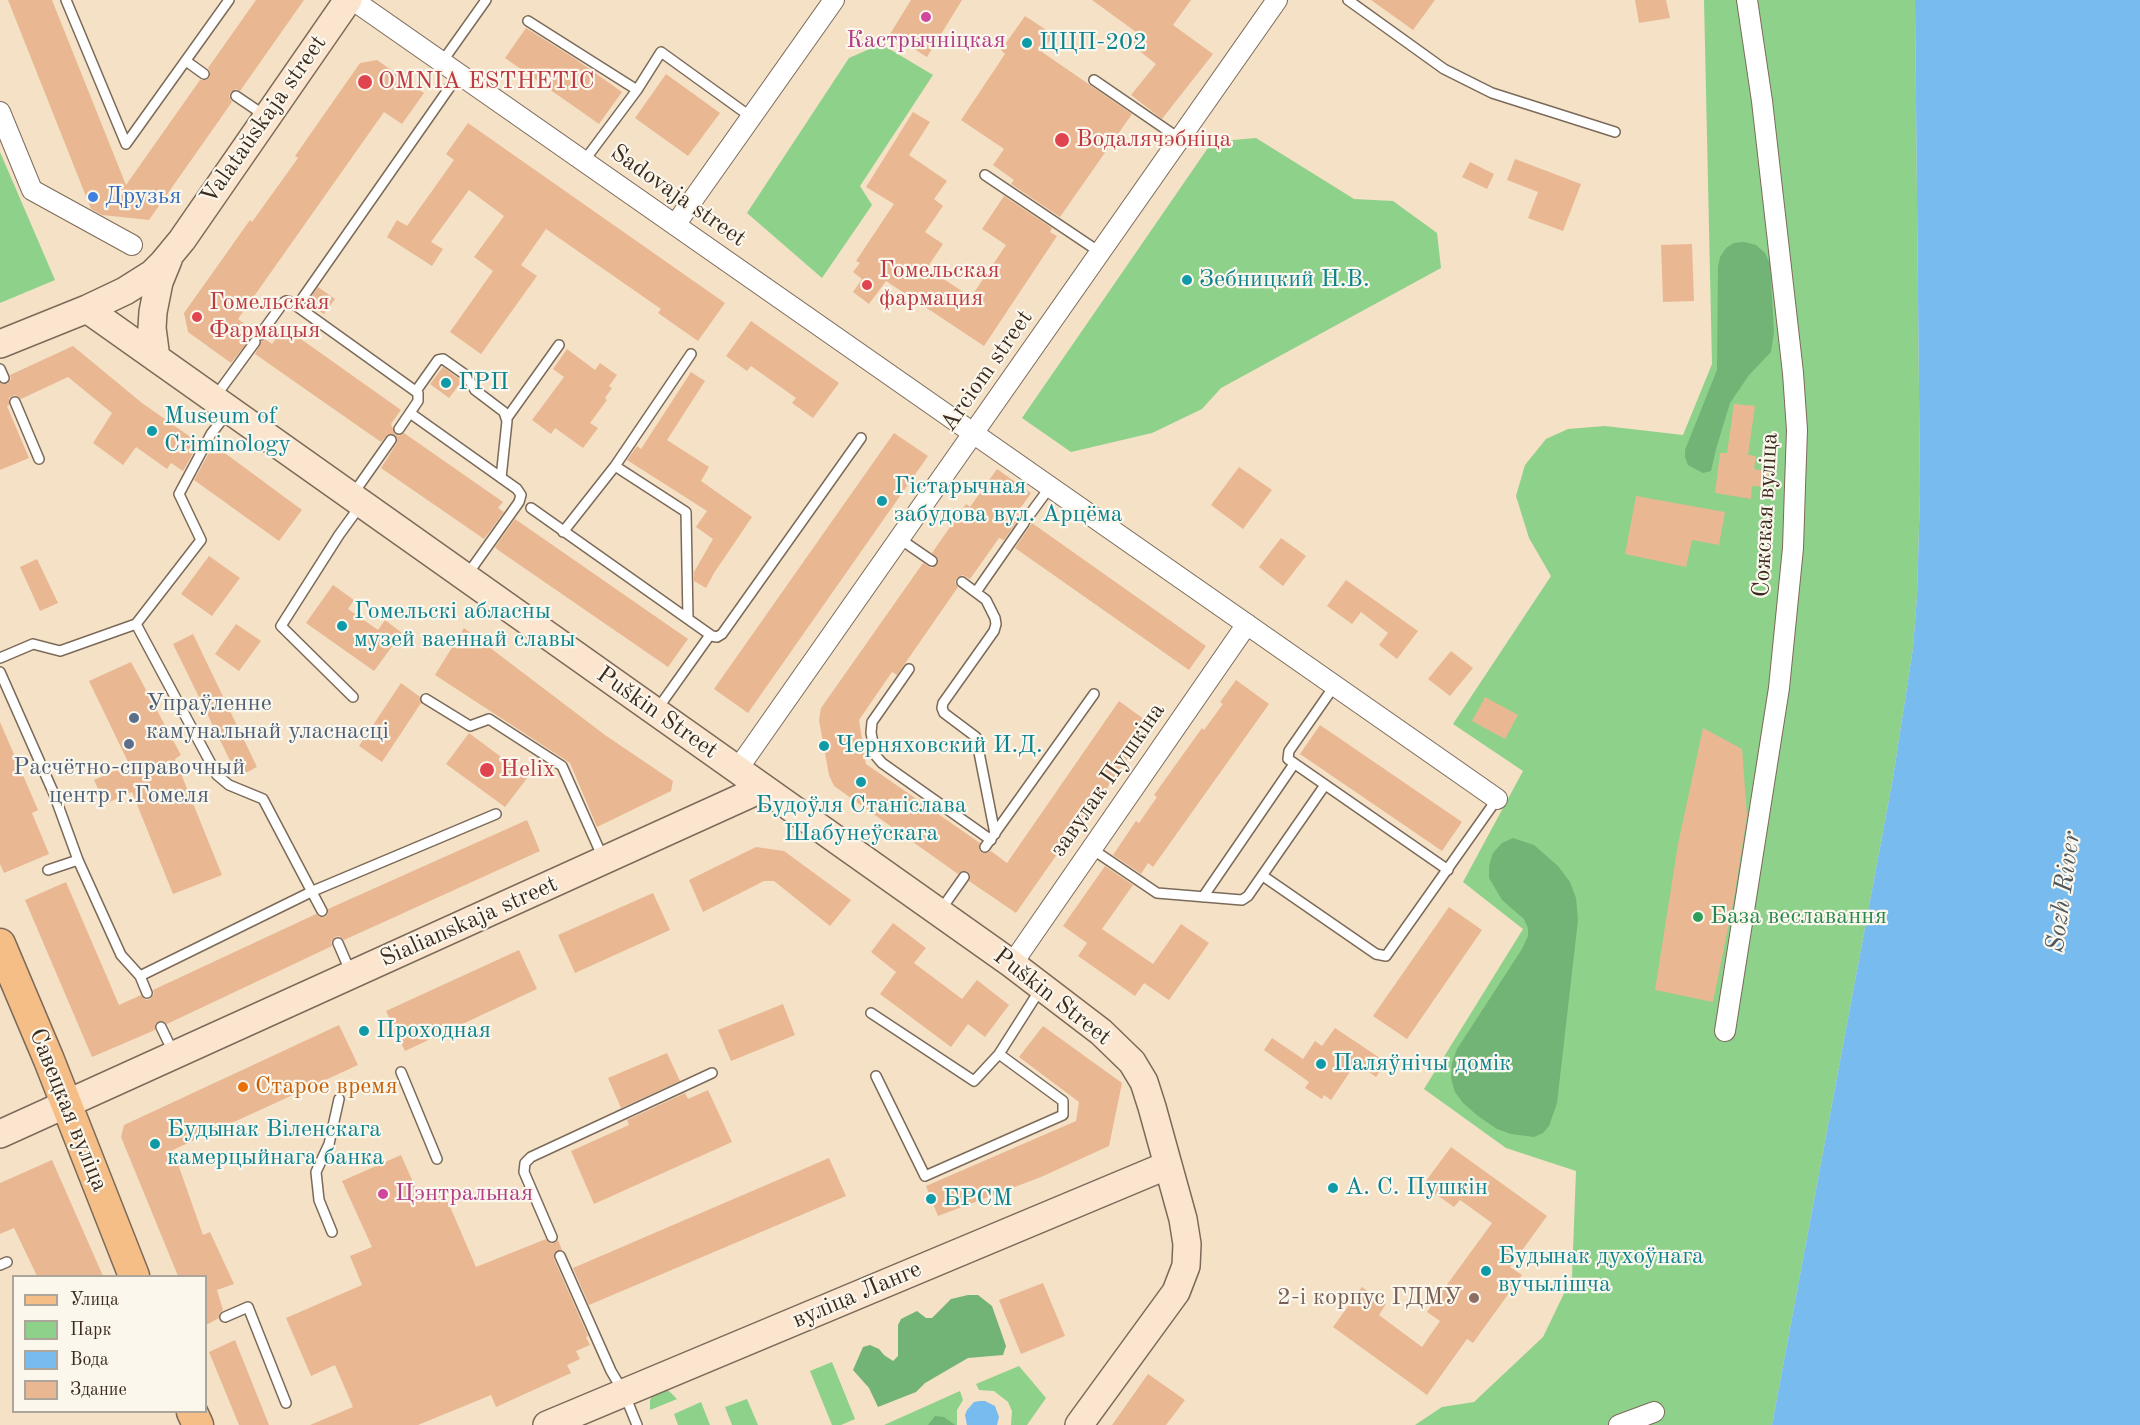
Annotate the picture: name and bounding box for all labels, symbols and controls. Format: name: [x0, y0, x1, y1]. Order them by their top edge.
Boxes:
marker: Кастрычніцкая: [919, 10, 933, 24]
place label: Кастрычніцкая: [846, 27, 1006, 55]
place label: ЦЦП-202: [1039, 29, 1147, 57]
street label: Valataŭskaja street: [195, 30, 333, 210]
marker: ЦЦП-202: [1020, 36, 1034, 50]
place label: OMNIA ESTHETIC: [378, 68, 595, 96]
marker: OMNIA ESTHETIC: [356, 73, 374, 91]
place label: Водалячэбніца: [1076, 126, 1231, 154]
marker: Водалячэбніца: [1053, 131, 1071, 149]
street label: Sadovaja street: [604, 139, 752, 253]
place label: Друзья: [105, 183, 181, 211]
marker: Друзья: [86, 190, 100, 204]
place label: Гомельская фармация: [879, 257, 1000, 313]
place label: Зебницкий Н.В.: [1199, 266, 1370, 294]
marker: Зебницкий Н.В.: [1180, 273, 1194, 287]
marker: Гомельская фармация: [860, 278, 874, 292]
place label: Гомельская Фармацыя: [209, 289, 330, 345]
street label: Arciom street: [934, 305, 1040, 437]
marker: Гомельская Фармацыя: [190, 310, 204, 324]
place label: ГРП: [458, 369, 509, 397]
marker: ГРП: [439, 376, 453, 390]
place label: Museum of Criminology: [164, 403, 291, 459]
marker: Museum of Criminology: [145, 424, 159, 438]
street label: Сожская вуліца: [1747, 432, 1785, 598]
place label: Гістарычная забудова вул. Арцёма: [894, 473, 1123, 529]
marker: Гістарычная забудова вул. Арцёма: [875, 494, 889, 508]
place label: Гомельскі абласны музей ваеннай славы: [354, 598, 576, 654]
marker: Гомельскі абласны музей ваеннай славы: [335, 619, 349, 633]
street label: Puškin Street: [591, 661, 723, 765]
place label: Упраўленне камунальнай уласнасці: [146, 690, 389, 746]
street label: завулак Пушкіна: [1044, 697, 1172, 863]
marker: Упраўленне камунальнай уласнасці: [127, 711, 141, 725]
place label: Черняховский И.Д.: [836, 732, 1043, 760]
marker: Расчётно-справочный центр г.Гомеля: [122, 737, 136, 751]
marker: Черняховский И.Д.: [817, 739, 831, 753]
place label: Расчётно-справочный центр г.Гомеля: [13, 754, 245, 810]
place label: Helix: [500, 756, 555, 784]
marker: Helix: [478, 761, 496, 779]
marker: Будоўля Станіслава Шабунеўскага: [854, 775, 868, 789]
place label: Будоўля Станіслава Шабунеўскага: [755, 792, 967, 848]
water label: Sozh River: [2040, 830, 2088, 954]
street label: Sialianskaja street: [376, 870, 562, 974]
place label: База веславання: [1710, 903, 1887, 931]
marker: База веславання: [1691, 910, 1705, 924]
street label: Puškin Street: [987, 942, 1117, 1052]
place label: Проходная: [376, 1017, 491, 1045]
street label: Савецкая вуліца: [22, 1024, 114, 1196]
marker: Проходная: [357, 1024, 371, 1038]
place label: Паляўнічы домік: [1333, 1050, 1511, 1078]
marker: Паляўнічы домік: [1314, 1057, 1328, 1071]
place label: Старое время: [255, 1073, 398, 1101]
marker: Старое время: [236, 1080, 250, 1094]
place label: Будынак Віленскага камерцыйнага банка: [167, 1116, 384, 1172]
marker: Будынак Віленскага камерцыйнага банка: [148, 1137, 162, 1151]
place label: А. С. Пушкін: [1345, 1174, 1488, 1202]
place label: Цэнтральная: [395, 1180, 533, 1208]
marker: А. С. Пушкін: [1326, 1181, 1340, 1195]
place label: БРСМ: [943, 1185, 1013, 1213]
marker: Цэнтральная: [376, 1187, 390, 1201]
marker: БРСМ: [924, 1192, 938, 1206]
place label: Будынак духоўнага вучылішча: [1498, 1243, 1704, 1299]
street label: вуліца Ланге: [788, 1255, 926, 1335]
marker: Будынак духоўнага вучылішча: [1479, 1264, 1493, 1278]
legend: [12, 1275, 207, 1413]
place label: 2-і корпус ГДМУ: [1277, 1284, 1462, 1312]
text: Улица: [70, 1291, 119, 1309]
marker: 2-і корпус ГДМУ: [1467, 1291, 1481, 1305]
text: Парк: [70, 1321, 111, 1339]
text: Вода: [70, 1351, 109, 1369]
text: Здание: [70, 1381, 127, 1399]

